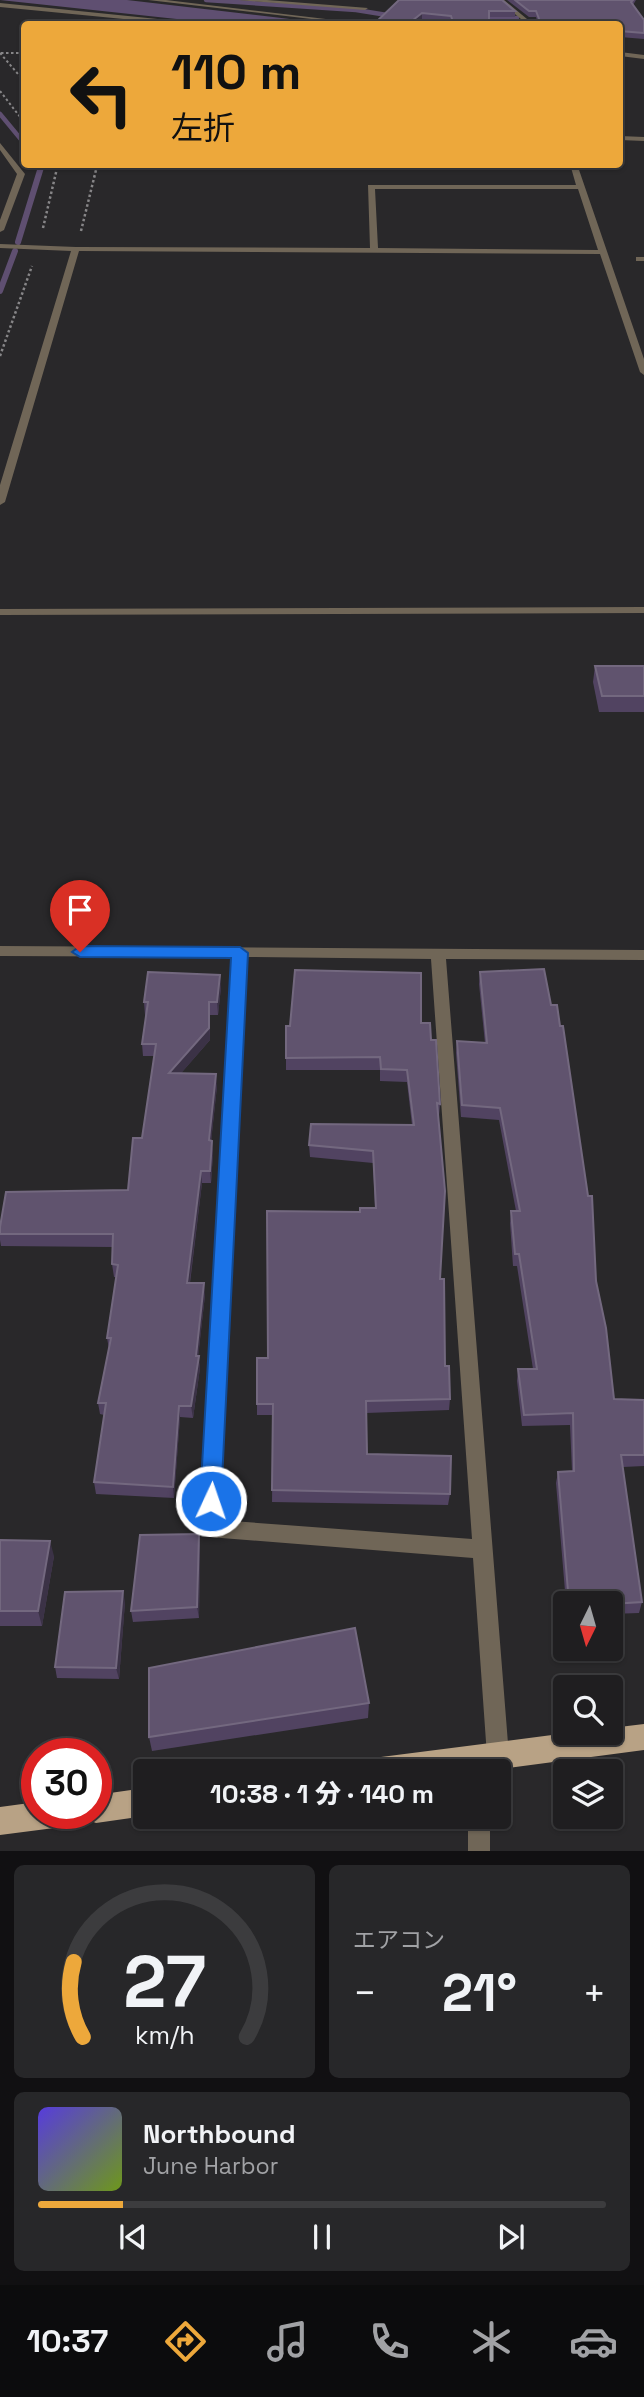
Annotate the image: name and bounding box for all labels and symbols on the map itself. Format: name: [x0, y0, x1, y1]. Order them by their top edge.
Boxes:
pin: [50, 880, 110, 952]
position arrow: [174, 1464, 248, 1538]
north arrow: [553, 1591, 623, 1661]
speed limit sign: 30: [21, 1738, 112, 1829]

